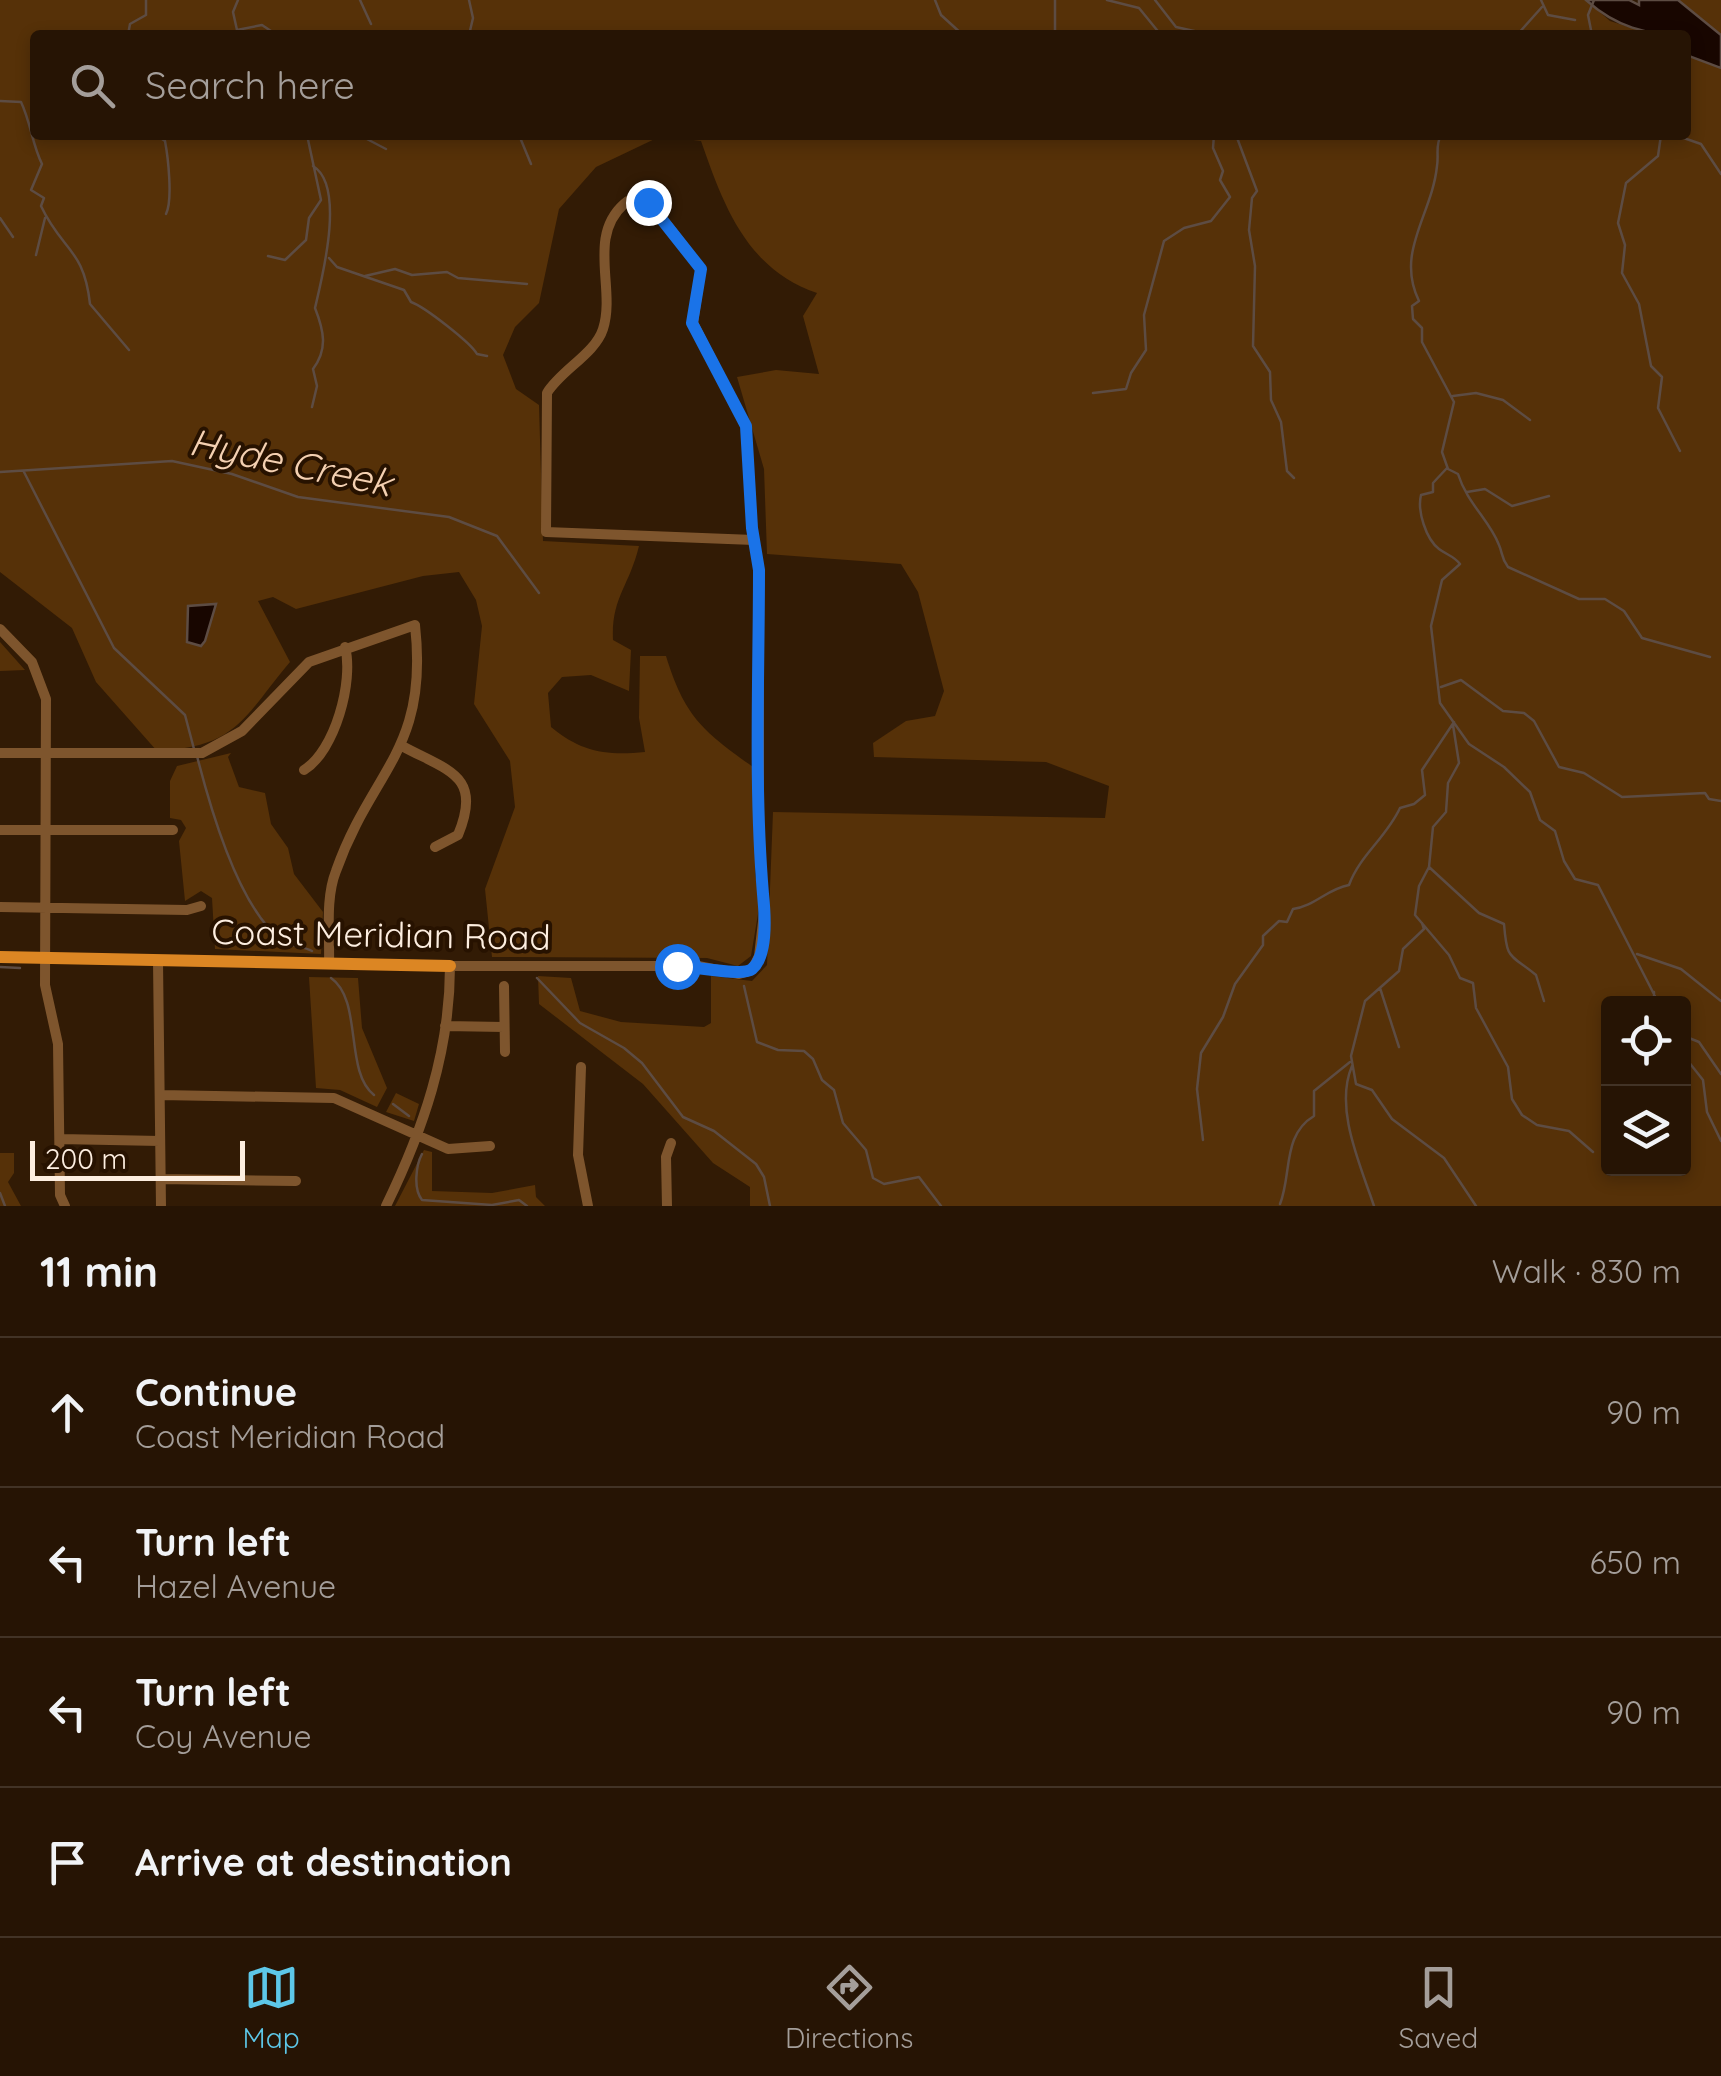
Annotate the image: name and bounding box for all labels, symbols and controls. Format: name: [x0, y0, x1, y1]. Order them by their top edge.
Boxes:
search box: [30, 30, 1691, 140]
icon: search: [65, 58, 120, 113]
text: Search here: [145, 61, 355, 109]
route end: [626, 180, 672, 226]
water label: Hyde Creek: [185, 417, 400, 508]
street label: Coast Meridian Road: [211, 909, 551, 959]
route start: [655, 944, 701, 990]
map controls: [1601, 996, 1691, 1176]
button: locate: [1601, 996, 1691, 1086]
button: layers: [1601, 1086, 1691, 1176]
scale bar: [30, 1136, 245, 1180]
text: 200 m: [45, 1141, 127, 1176]
text: 11 min: [40, 1245, 158, 1298]
text: Walk · 830 m: [1492, 1251, 1681, 1291]
text: Continue: [135, 1368, 297, 1416]
icon: ahead: [40, 1385, 95, 1440]
text: 90 m: [1606, 1392, 1681, 1432]
text: Coast Meridian Road: [135, 1416, 445, 1456]
text: Turn left: [135, 1518, 291, 1566]
icon: left: [40, 1535, 95, 1590]
text: 650 m: [1589, 1542, 1681, 1582]
text: Hazel Avenue: [135, 1566, 336, 1606]
text: Turn left: [135, 1668, 291, 1716]
icon: left: [40, 1685, 95, 1740]
text: 90 m: [1606, 1692, 1681, 1732]
text: Coy Avenue: [135, 1716, 312, 1756]
icon: arrive: [40, 1835, 95, 1890]
text: Arrive at destination: [135, 1838, 512, 1886]
tab: Map: [243, 1960, 300, 2055]
tab: Directions: [785, 1960, 913, 2055]
tab: Saved: [1399, 1960, 1478, 2055]

